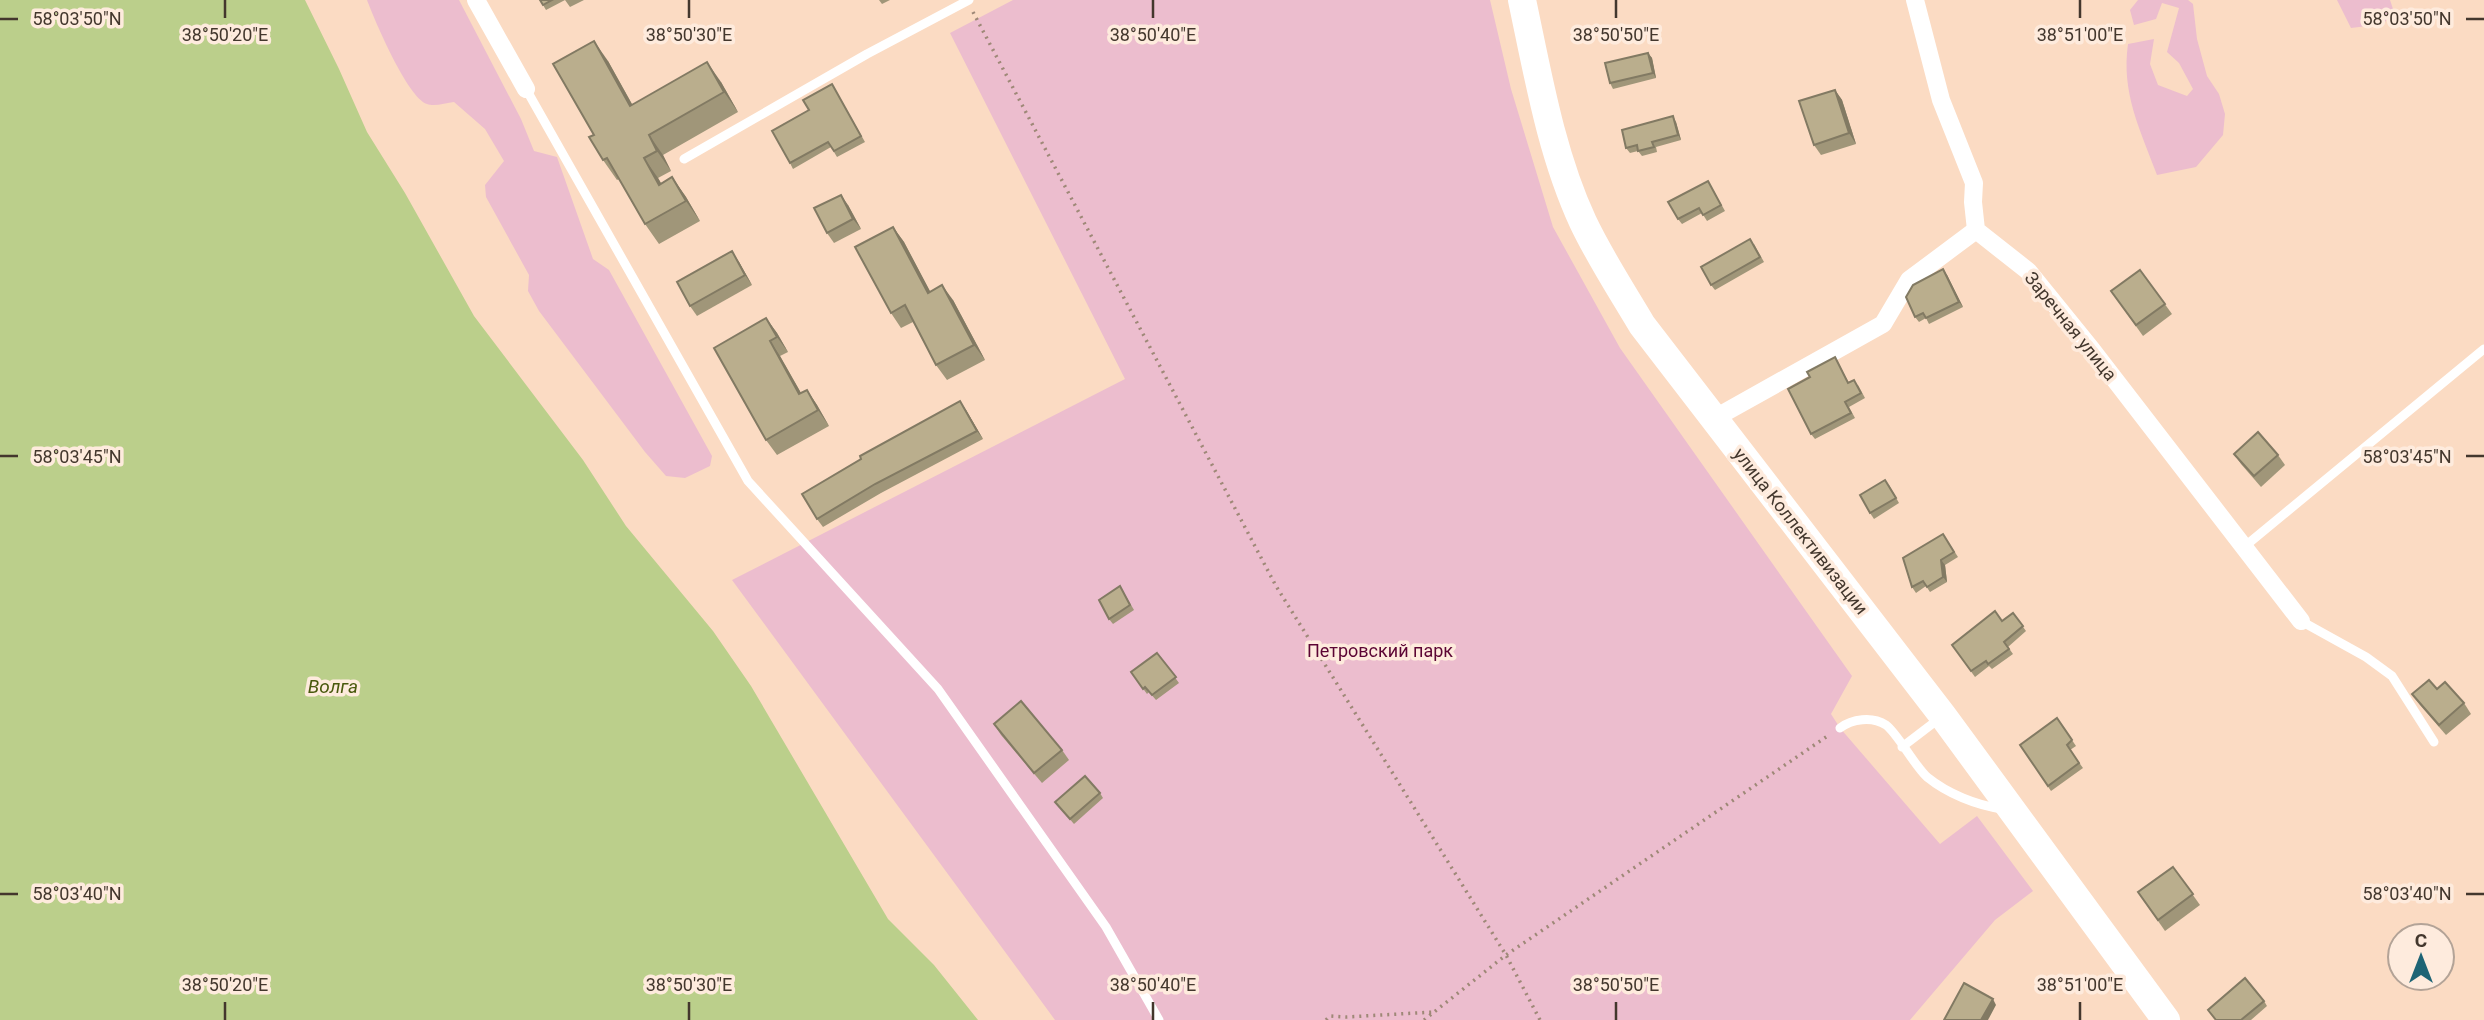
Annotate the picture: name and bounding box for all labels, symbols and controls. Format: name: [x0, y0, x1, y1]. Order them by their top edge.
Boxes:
text: 58°03'50"N: [32, 8, 122, 29]
text: 58°03'50"N: [2362, 8, 2452, 29]
text: 38°50'20"E: [182, 24, 268, 45]
text: 38°50'30"E: [646, 24, 732, 45]
text: 38°50'40"E: [1110, 24, 1196, 45]
text: 38°50'50"E: [1573, 24, 1659, 45]
text: 38°51'00"E: [2037, 24, 2123, 45]
street label: Заречная улица: [2021, 267, 2121, 385]
street label: улица Коллективизации: [1729, 444, 1873, 618]
text: 58°03'45"N: [32, 446, 122, 467]
text: 58°03'45"N: [2362, 446, 2452, 467]
park label: Петровский парк: [1307, 640, 1453, 661]
water label: Волга: [308, 675, 358, 698]
text: 58°03'40"N: [32, 883, 122, 904]
text: 58°03'40"N: [2362, 883, 2452, 904]
north arrow: [2386, 922, 2456, 992]
text: С: [2415, 929, 2427, 952]
text: 38°50'20"E: [182, 974, 268, 995]
text: 38°50'30"E: [646, 974, 732, 995]
text: 38°50'40"E: [1110, 974, 1196, 995]
text: 38°50'50"E: [1573, 974, 1659, 995]
text: 38°51'00"E: [2037, 974, 2123, 995]

